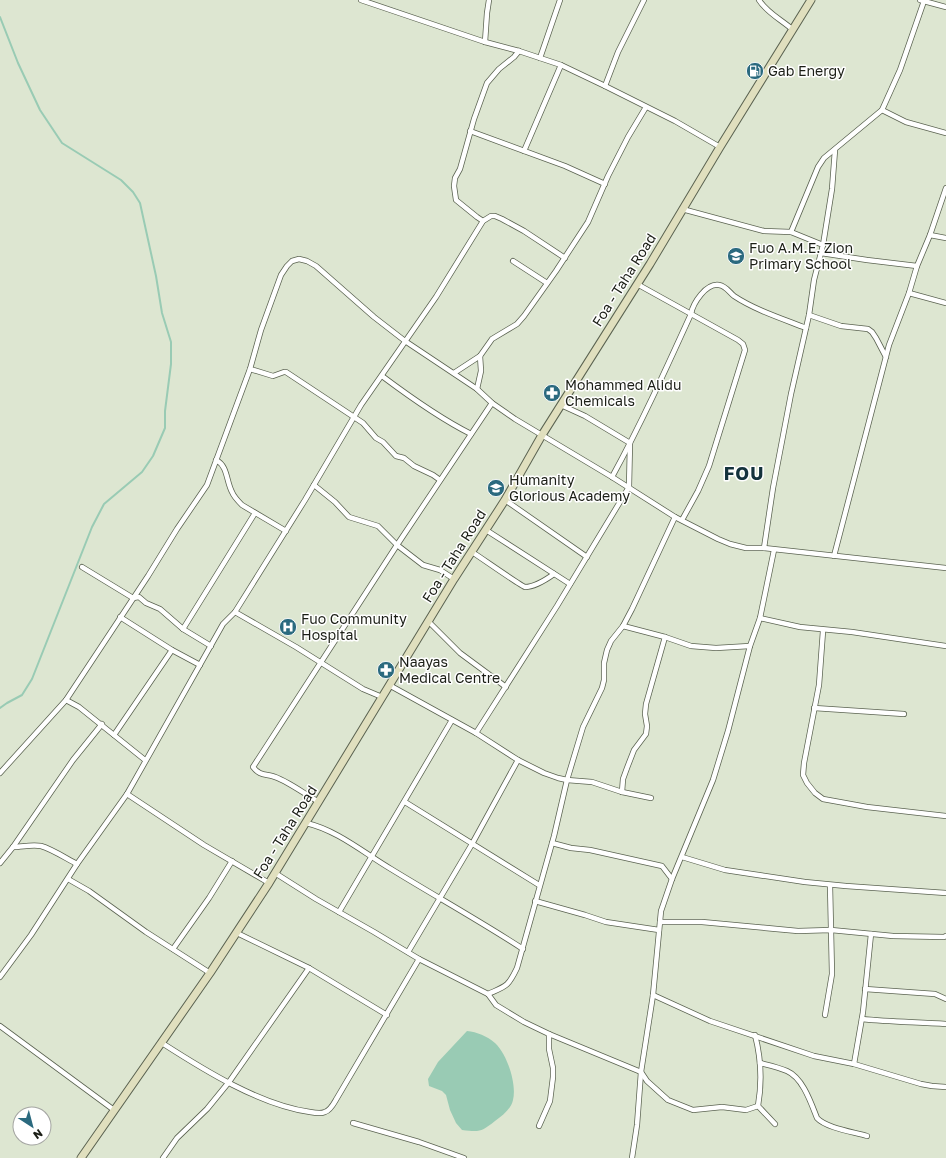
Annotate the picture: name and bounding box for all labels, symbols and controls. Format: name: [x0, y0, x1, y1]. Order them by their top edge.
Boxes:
fuel station icon: Gab Energy: [745, 61, 765, 81]
place label: Gab Energy: [768, 62, 845, 79]
street label: Foa - Taha Road: [588, 230, 659, 329]
place label: Fuo A.M.E. Zion Primary School: [749, 239, 853, 272]
school or university icon: Fuo A.M.E. Zion Primary School: [726, 246, 746, 266]
place label: Mohammed Alidu Chemicals: [565, 376, 681, 409]
pharmacy icon: Mohammed Alidu Chemicals: [542, 383, 562, 403]
district label: FOU: [724, 462, 764, 484]
place label: Humanity Glorious Academy: [509, 471, 630, 504]
school or university icon: Humanity Glorious Academy: [486, 478, 506, 498]
street label: Foa - Taha Road: [418, 506, 489, 605]
place label: Fuo Community Hospital: [301, 610, 407, 643]
hospital icon: Fuo Community Hospital: [278, 617, 298, 637]
place label: Naayas Medical Centre: [399, 653, 500, 686]
pharmacy icon: Naayas Medical Centre: [376, 660, 396, 680]
street label: Foa - Taha Road: [249, 782, 320, 881]
north arrow: [12, 1106, 52, 1146]
text: N: [31, 1127, 45, 1142]

